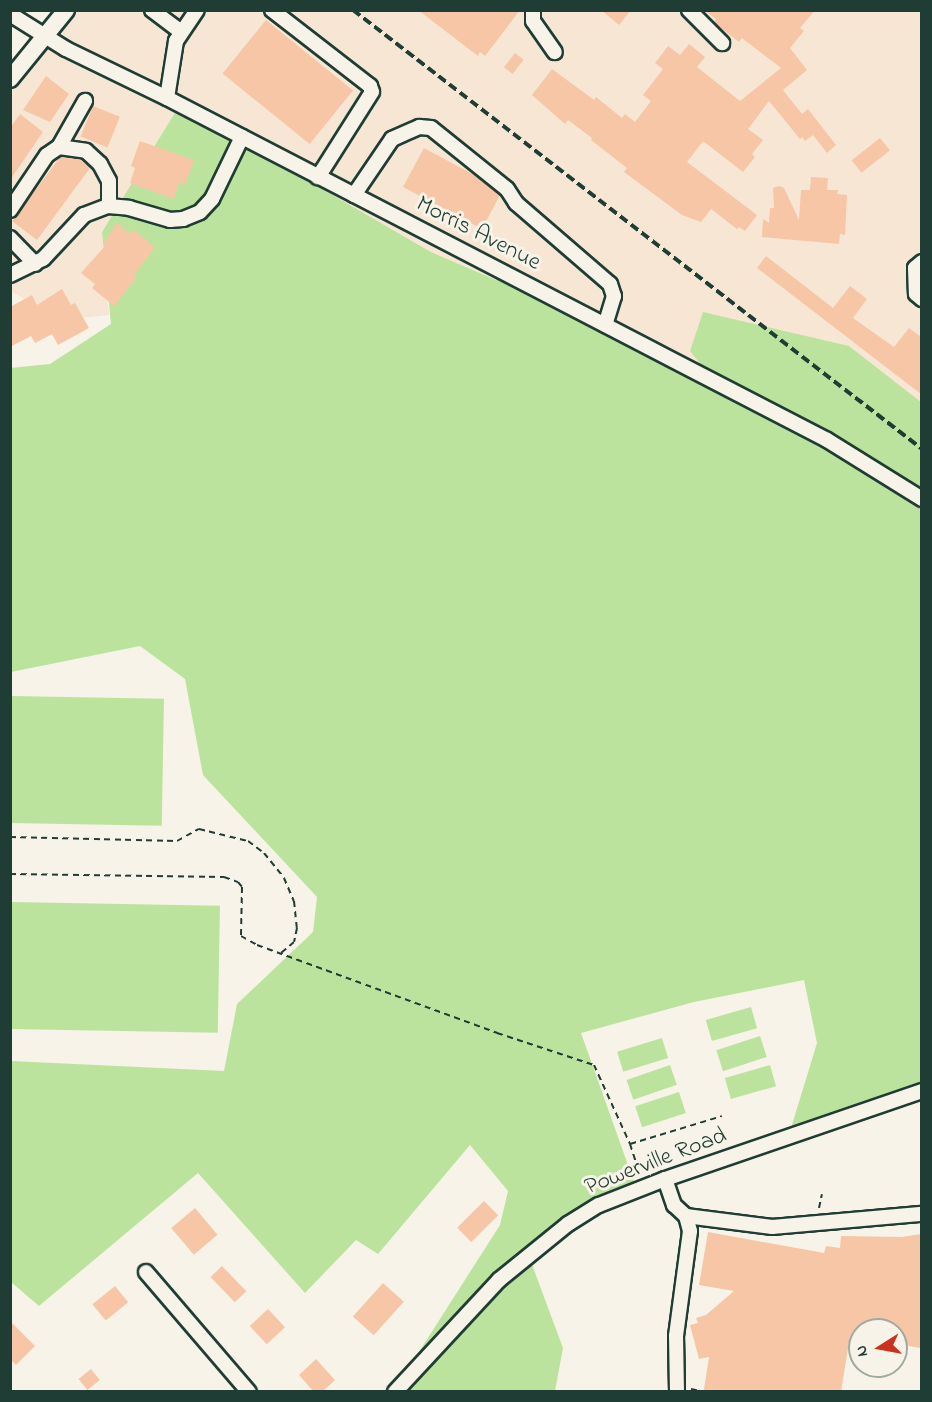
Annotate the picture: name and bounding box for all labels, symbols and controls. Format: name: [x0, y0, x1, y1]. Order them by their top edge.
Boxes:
street label: Morris Avenue: [411, 190, 545, 278]
street label: Powerville Road: [581, 1122, 731, 1202]
north arrow: [848, 1318, 908, 1378]
text: N: [849, 1343, 875, 1359]

